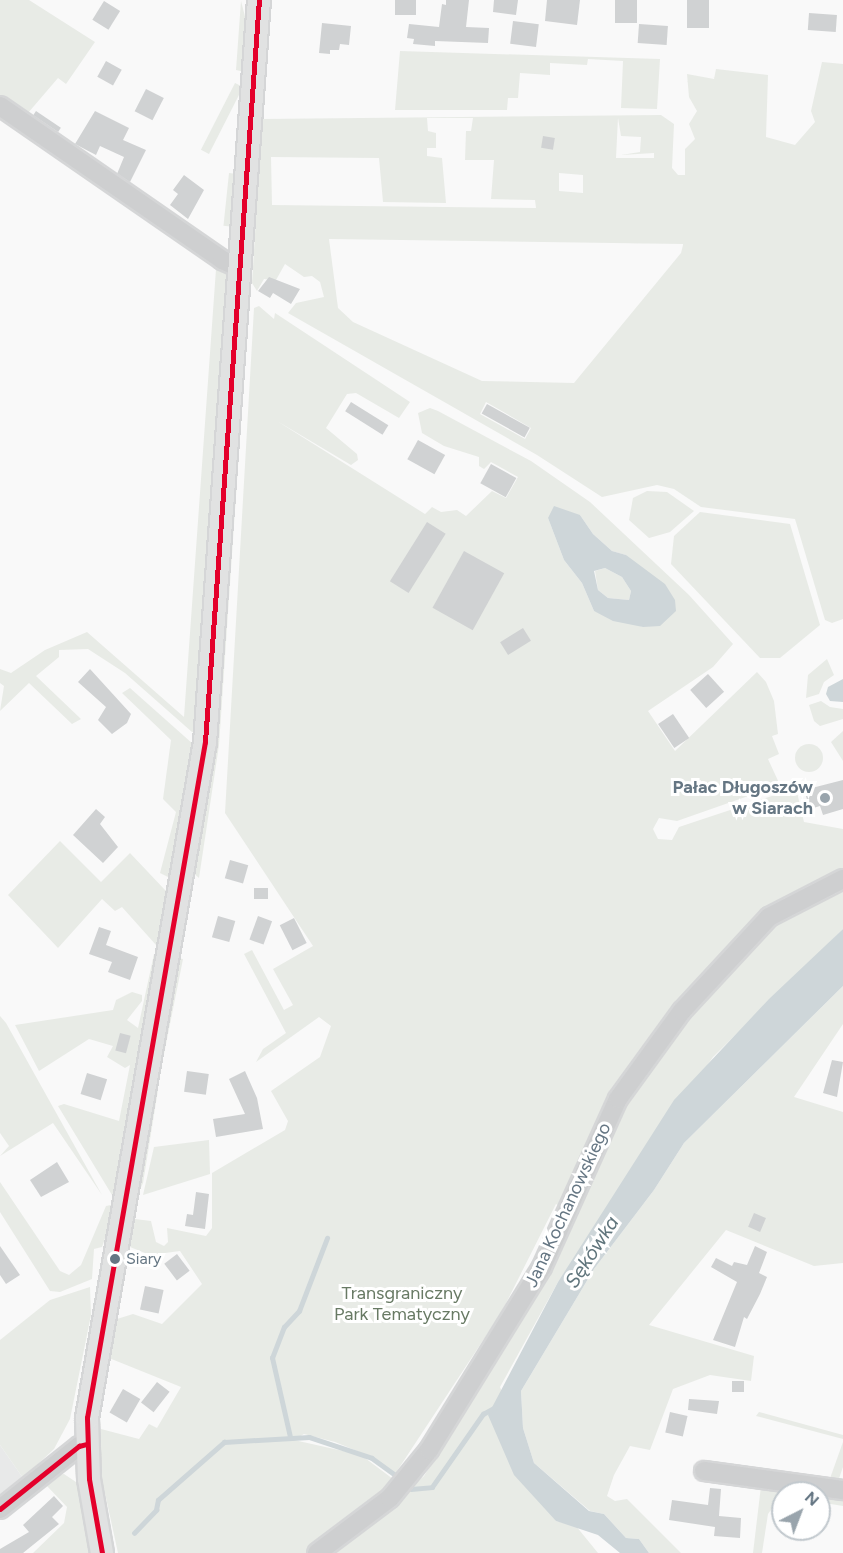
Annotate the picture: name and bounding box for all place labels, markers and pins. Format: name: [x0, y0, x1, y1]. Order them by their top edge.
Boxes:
place label: Pałac Długoszów w Siarach: [673, 777, 813, 820]
marker: Pałac Długoszów w Siarach: [818, 791, 832, 805]
place label: Siary: [126, 1249, 162, 1269]
marker: Siary: [109, 1253, 121, 1265]

